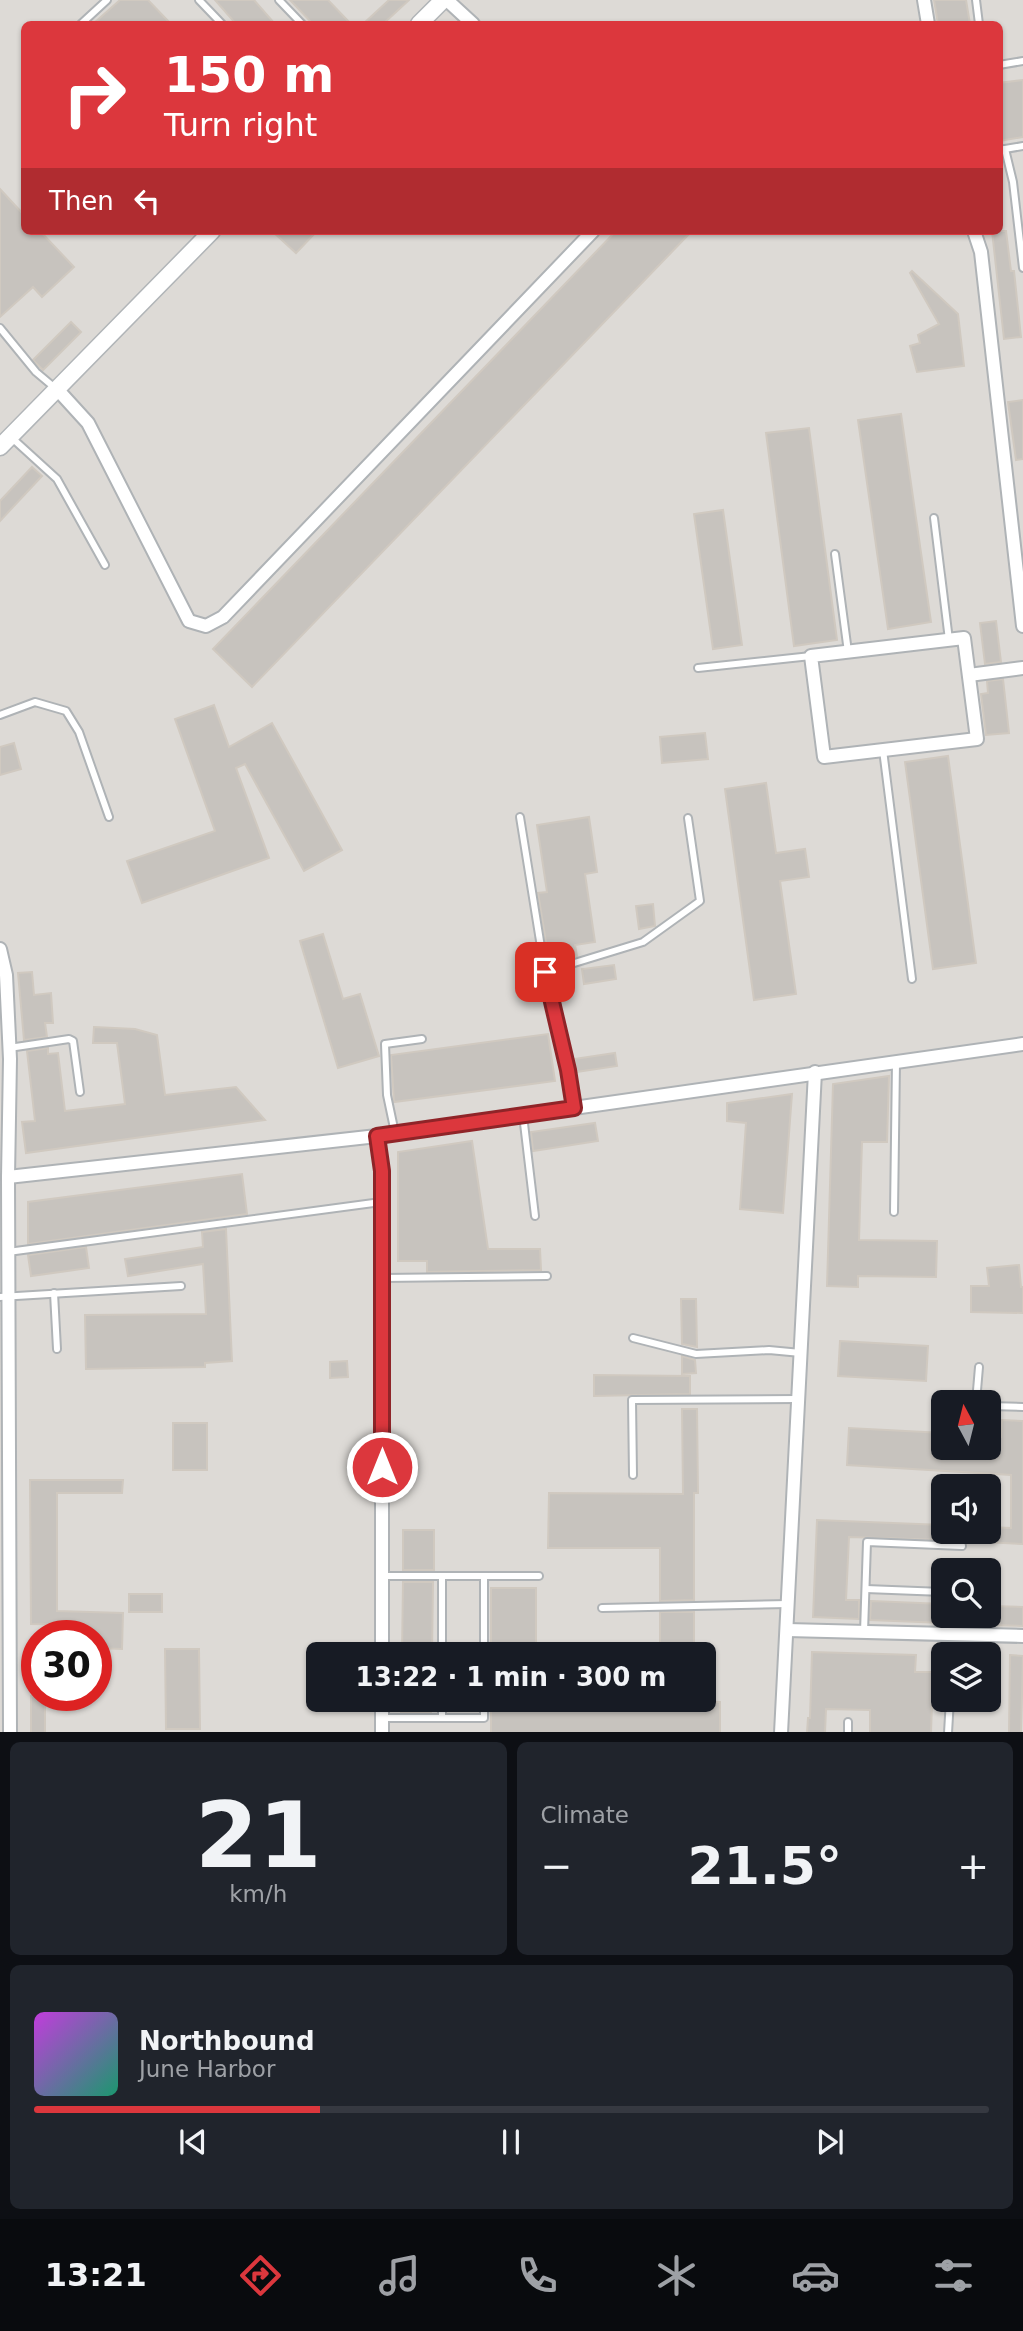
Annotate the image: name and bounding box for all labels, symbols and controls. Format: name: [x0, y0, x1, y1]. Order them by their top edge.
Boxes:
text: 150 m: [164, 47, 334, 104]
icon: right: [49, 49, 140, 140]
text: Turn right: [164, 106, 317, 144]
icon: left: [128, 182, 166, 220]
text: Then: [49, 186, 114, 216]
pin: [515, 942, 575, 1002]
icon: arrive: [526, 953, 564, 991]
north arrow: [931, 1390, 1001, 1460]
map controls: [931, 1390, 1001, 1712]
position arrow: [345, 1430, 419, 1504]
button: sound: [931, 1474, 1001, 1544]
button: search: [931, 1558, 1001, 1628]
speed limit sign: 30: [21, 1620, 112, 1711]
button: layers: [931, 1642, 1001, 1712]
text: 13:22 · 1 min · 300 m: [356, 1662, 666, 1692]
text: 21: [195, 1783, 322, 1888]
text: Climate: [541, 1802, 629, 1828]
text: 21.5°: [688, 1836, 842, 1896]
text: −: [541, 1844, 572, 1888]
text: +: [957, 1844, 989, 1888]
text: km/h: [229, 1881, 287, 1907]
text: Northbound: [139, 2026, 315, 2056]
text: June Harbor: [139, 2056, 275, 2082]
icon: previous: [174, 2123, 212, 2161]
icon: pause: [492, 2123, 530, 2161]
icon: next: [811, 2123, 849, 2161]
icon: directions: [236, 2251, 285, 2300]
icon: music: [375, 2251, 424, 2300]
icon: phone: [513, 2251, 562, 2300]
icon: climate: [652, 2251, 701, 2300]
icon: car: [791, 2251, 840, 2300]
icon: filters: [929, 2251, 978, 2300]
text: 13:21: [45, 2256, 147, 2294]

